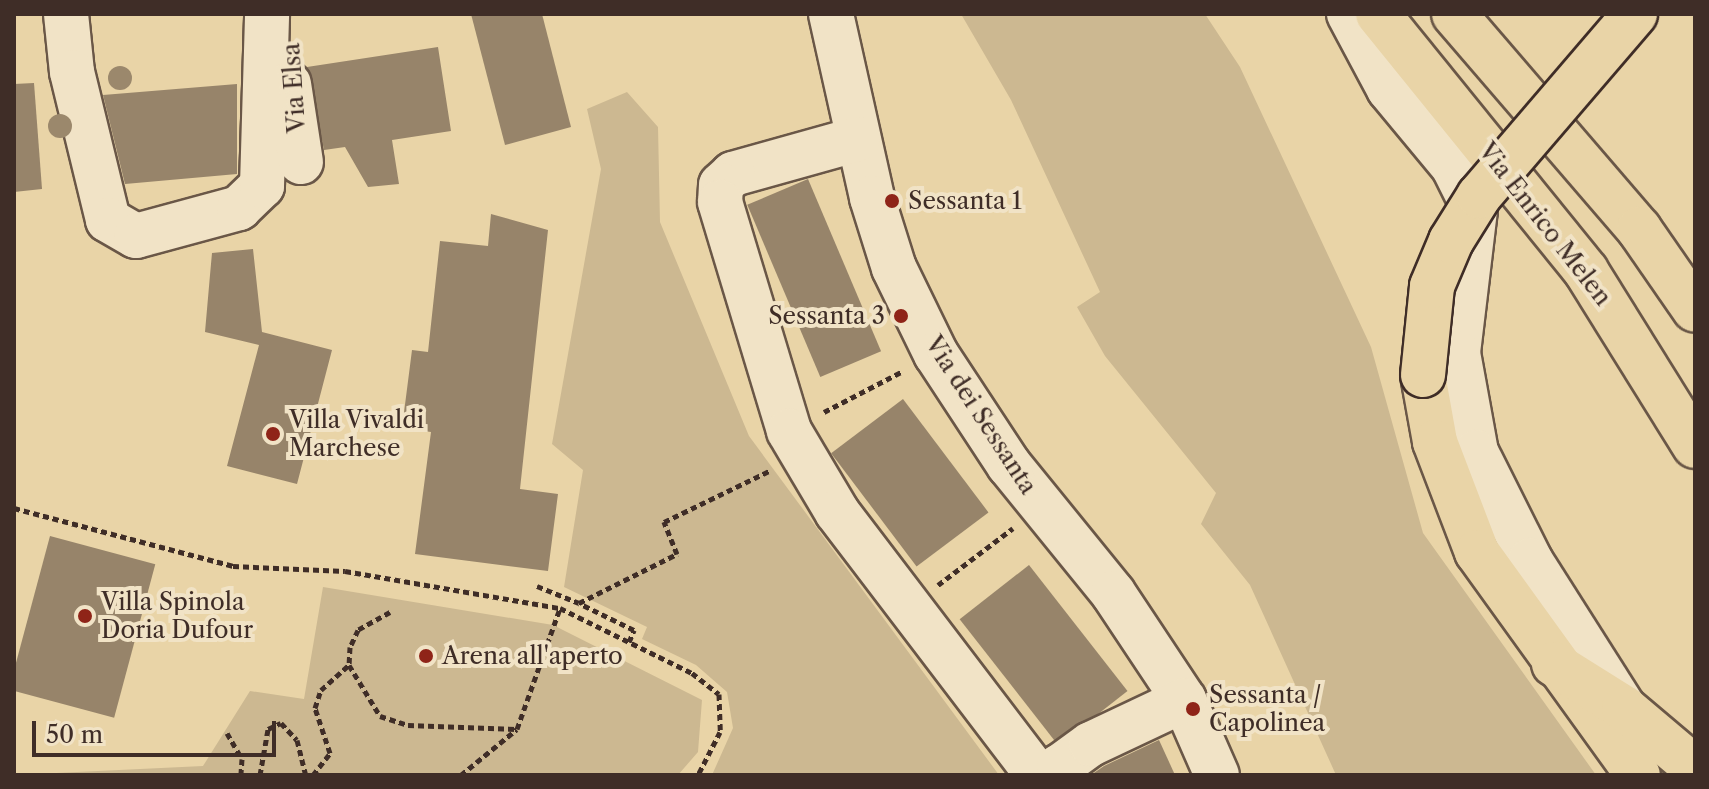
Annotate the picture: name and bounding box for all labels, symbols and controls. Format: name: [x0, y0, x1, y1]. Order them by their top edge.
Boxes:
street label: Via Elsa: [276, 42, 312, 134]
street label: Via Enrico Melen: [1472, 137, 1618, 311]
place label: Sessanta 1: [908, 187, 1022, 215]
marker: Sessanta 1: [883, 192, 901, 210]
place label: Sessanta 3: [768, 302, 885, 330]
marker: Sessanta 3: [892, 307, 910, 325]
street label: Via dei Sessanta: [919, 330, 1043, 500]
place label: Villa Vivaldi Marchese: [289, 406, 425, 462]
marker: Villa Vivaldi Marchese: [264, 425, 282, 443]
place label: Villa Spinola Doria Dufour: [101, 588, 254, 644]
marker: Villa Spinola Doria Dufour: [76, 607, 94, 625]
place label: Arena all'aperto: [442, 642, 623, 670]
marker: Arena all'aperto: [417, 647, 435, 665]
place label: Sessanta / Capolinea: [1209, 681, 1325, 737]
marker: Sessanta / Capolinea: [1184, 700, 1202, 718]
scale bar: [36, 705, 280, 755]
text: 50 m: [46, 720, 103, 749]

